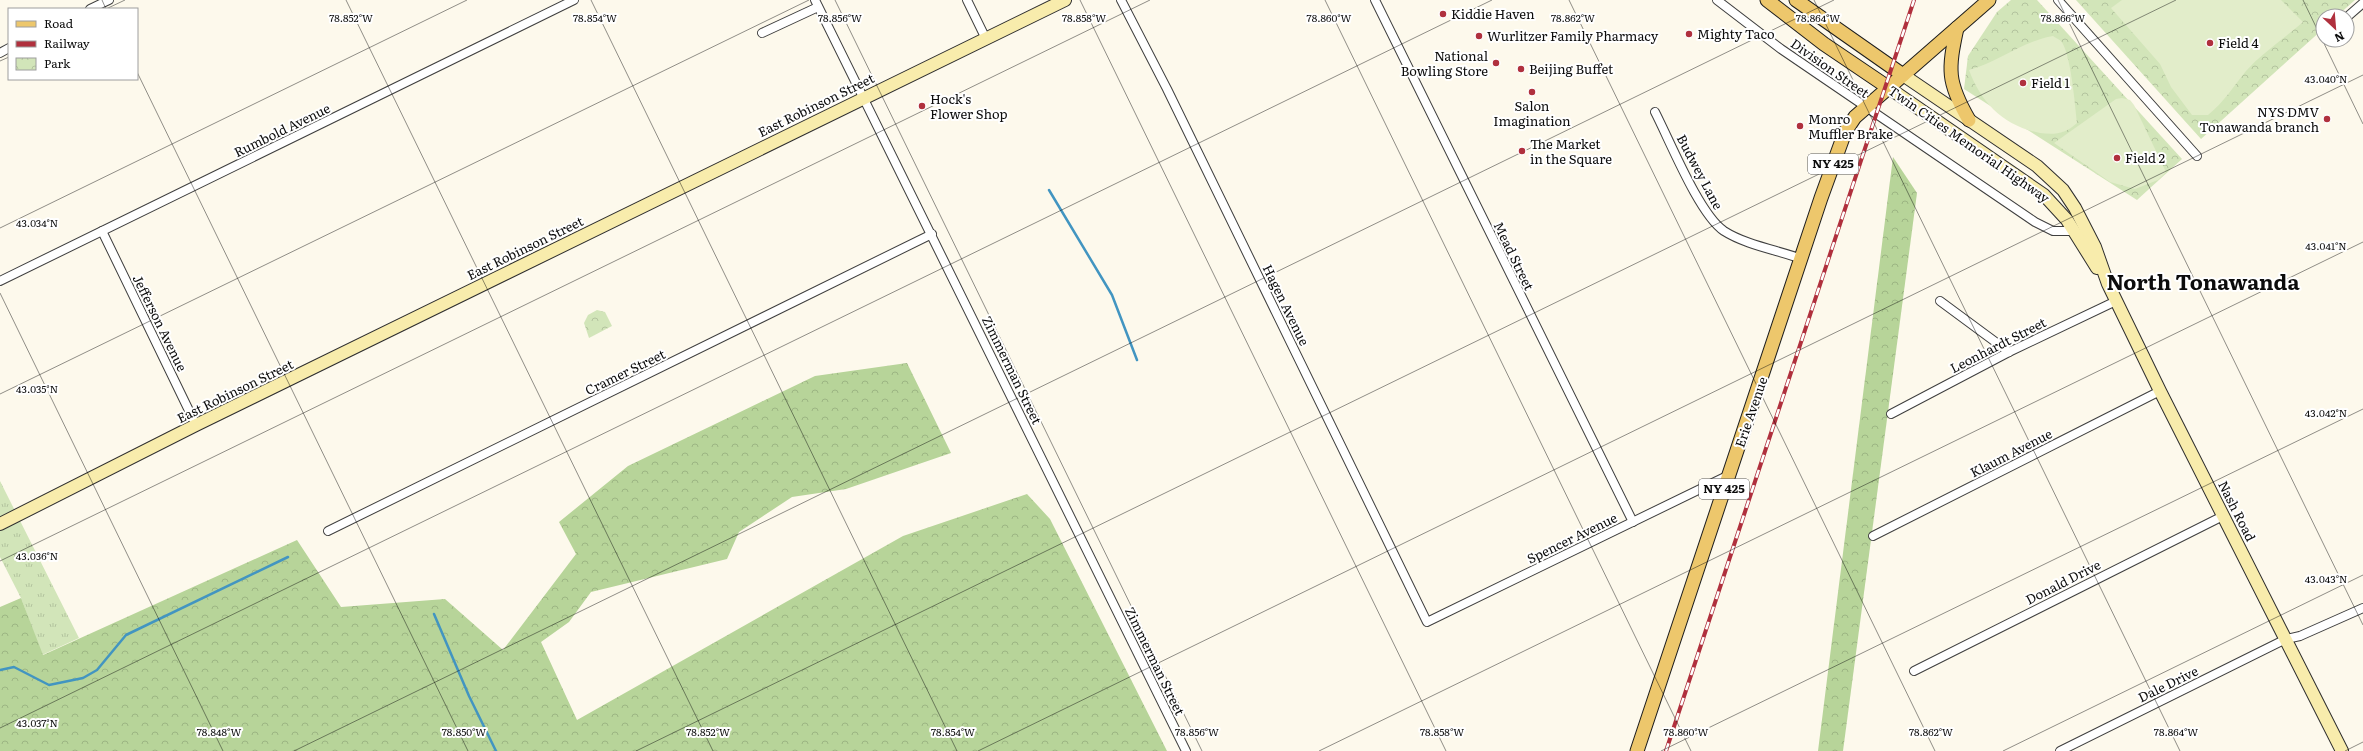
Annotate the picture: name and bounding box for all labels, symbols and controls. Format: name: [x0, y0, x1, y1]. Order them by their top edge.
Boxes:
place label: Kiddie Haven: [1451, 4, 1535, 23]
legend: [8, 8, 138, 80]
north arrow: [2315, 8, 2355, 48]
marker: Kiddie Haven: [1438, 9, 1448, 19]
text: 78.852°W: [329, 10, 373, 25]
text: 78.854°W: [573, 10, 617, 25]
text: 78.856°W: [818, 10, 862, 25]
text: 78.858°W: [1062, 10, 1106, 25]
text: 78.860°W: [1307, 10, 1351, 25]
text: 78.862°W: [1551, 10, 1595, 25]
text: 78.864°W: [1796, 10, 1840, 25]
text: 78.866°W: [2041, 10, 2085, 25]
text: Road: [44, 14, 74, 32]
place label: Mighty Taco: [1697, 24, 1775, 43]
place label: Wurlitzer Family Pharmacy: [1487, 26, 1659, 45]
marker: Mighty Taco: [1684, 29, 1694, 39]
text: N: [2332, 29, 2347, 47]
marker: Wurlitzer Family Pharmacy: [1474, 31, 1484, 41]
street label: Division Street: [1787, 33, 1874, 102]
place label: Field 4: [2218, 33, 2259, 52]
text: Railway: [44, 34, 90, 52]
marker: Field 4: [2205, 38, 2215, 48]
place label: National Bowling Store: [1401, 46, 1489, 80]
text: Park: [44, 54, 71, 72]
marker: National Bowling Store: [1491, 58, 1501, 68]
place label: Beijing Buffet: [1529, 59, 1614, 78]
marker: Beijing Buffet: [1516, 64, 1526, 74]
street label: East Robinson Street: [754, 68, 878, 141]
text: 43.040°N: [2305, 71, 2347, 86]
place label: Field 1: [2031, 73, 2070, 92]
marker: Field 1: [2018, 78, 2028, 88]
street label: Twin Cities Memorial Highway: [1885, 80, 2054, 207]
marker: Salon Imagination: [1527, 87, 1537, 97]
place label: Hock's Flower Shop: [930, 89, 1008, 123]
place label: Salon Imagination: [1493, 96, 1571, 130]
street label: Rumbold Avenue: [230, 98, 333, 161]
marker: Hock's Flower Shop: [917, 101, 927, 111]
place label: NYS DMV Tonawanda branch: [2199, 102, 2319, 136]
place label: Monro Muffler Brake: [1808, 109, 1893, 143]
marker: NYS DMV Tonawanda branch: [2322, 114, 2332, 124]
marker: Monro Muffler Brake: [1795, 121, 1805, 131]
street label: Budwey Lane: [1673, 131, 1728, 213]
place label: The Market in the Square: [1530, 134, 1612, 168]
marker: The Market in the Square: [1517, 146, 1527, 156]
place label: Field 2: [2125, 148, 2166, 167]
marker: Field 2: [2112, 153, 2122, 163]
road number: NY 425: [1808, 154, 1858, 174]
street label: East Robinson Street: [463, 211, 587, 284]
text: 43.034°N: [16, 215, 58, 230]
street label: Mead Street: [1490, 218, 1540, 294]
text: 43.041°N: [2305, 238, 2347, 253]
street label: Hagen Avenue: [1259, 261, 1314, 349]
district label: North Tonawanda: [2106, 265, 2300, 296]
street label: Jefferson Avenue: [129, 271, 192, 375]
street label: Zimmerman Street: [978, 312, 1047, 428]
street label: Leonhardt Street: [1946, 312, 2050, 377]
street label: Cramer Street: [581, 344, 669, 399]
street label: East Robinson Street: [173, 354, 297, 427]
street label: Erie Avenue: [1730, 374, 1772, 450]
text: 43.035°N: [16, 381, 58, 396]
text: 43.042°N: [2305, 405, 2347, 420]
street label: Klaum Avenue: [1966, 424, 2055, 481]
street label: Nash Road: [2214, 477, 2261, 544]
road number: NY 425: [1699, 479, 1749, 499]
street label: Spencer Avenue: [1523, 507, 1620, 568]
text: 43.036°N: [16, 548, 58, 563]
street label: Donald Drive: [2022, 554, 2104, 609]
text: 43.043°N: [2305, 571, 2347, 586]
street label: Zimmerman Street: [1121, 603, 1190, 719]
street label: Dale Drive: [2135, 661, 2201, 706]
text: 43.037°N: [16, 715, 58, 730]
text: 78.848°W: [197, 724, 241, 739]
text: 78.850°W: [442, 724, 486, 739]
text: 78.852°W: [686, 724, 730, 739]
text: 78.854°W: [931, 724, 975, 739]
text: 78.856°W: [1175, 724, 1219, 739]
text: 78.858°W: [1420, 724, 1464, 739]
text: 78.860°W: [1664, 724, 1708, 739]
text: 78.862°W: [1909, 724, 1953, 739]
text: 78.864°W: [2154, 724, 2198, 739]

